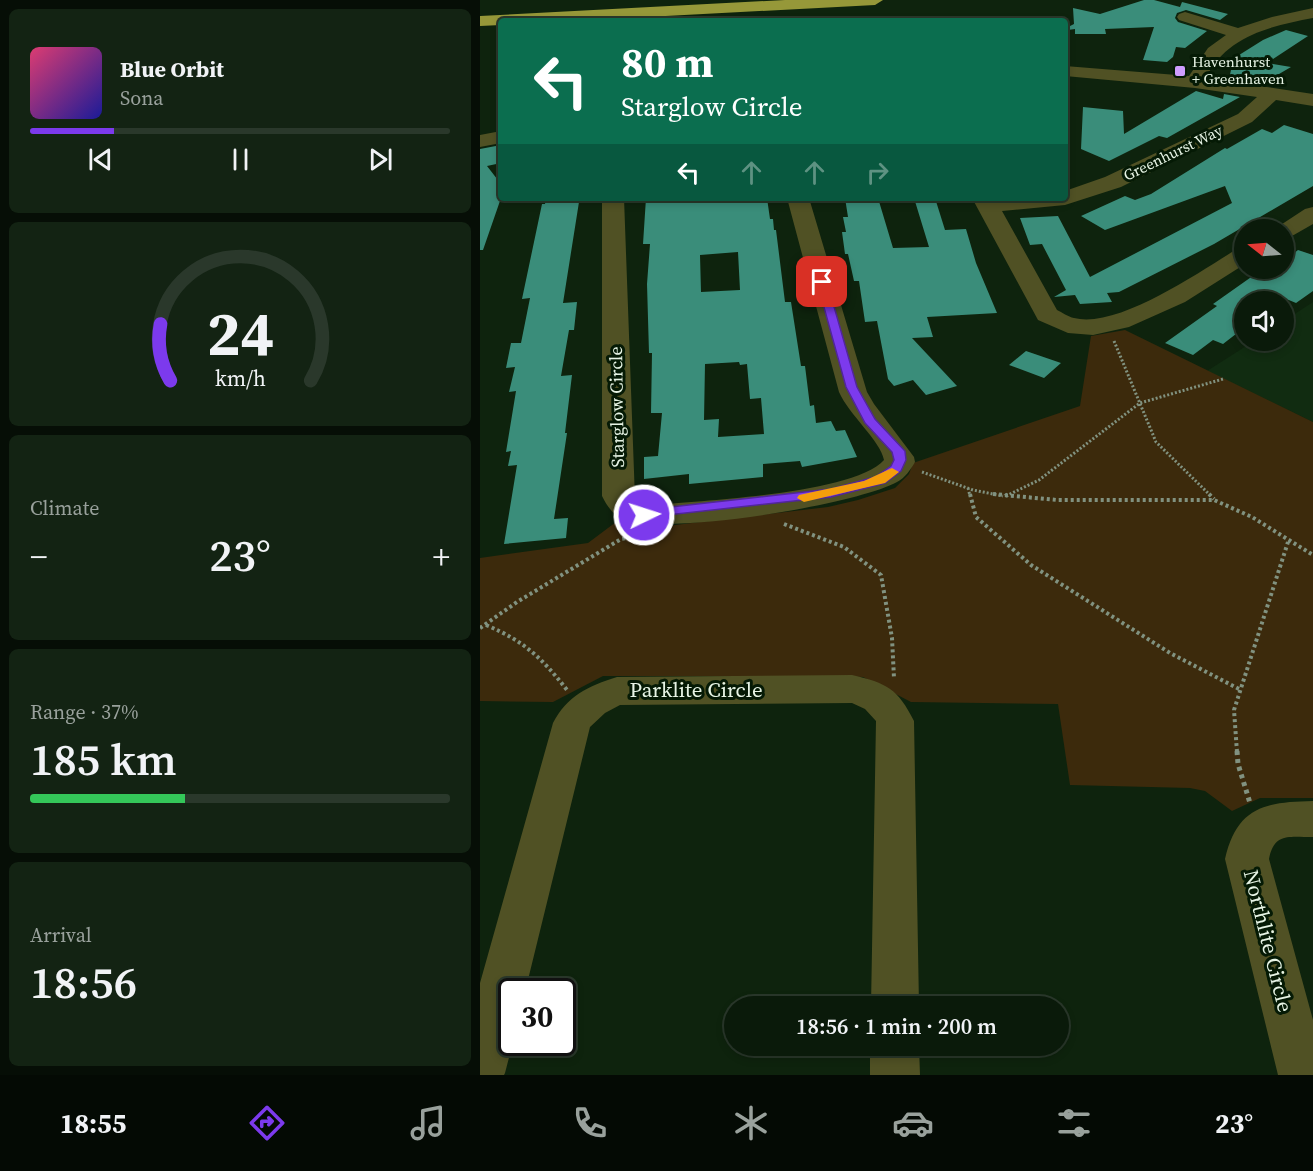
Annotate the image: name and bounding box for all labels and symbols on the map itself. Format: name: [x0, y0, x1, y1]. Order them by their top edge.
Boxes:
place label: Havenhurst + Greenhaven: [1192, 51, 1285, 89]
marker: Havenhurst + Greenhaven: [1173, 64, 1187, 78]
street label: Greenhurst Way: [1120, 119, 1226, 186]
north arrow: [1234, 219, 1294, 279]
pin: [796, 256, 847, 307]
street label: Starglow Circle: [603, 346, 630, 468]
position arrow: [612, 483, 676, 547]
street label: Parklite Circle: [629, 675, 763, 704]
street label: Northlite Circle: [1237, 867, 1300, 1015]
speed limit sign: 30: [498, 978, 576, 1056]

